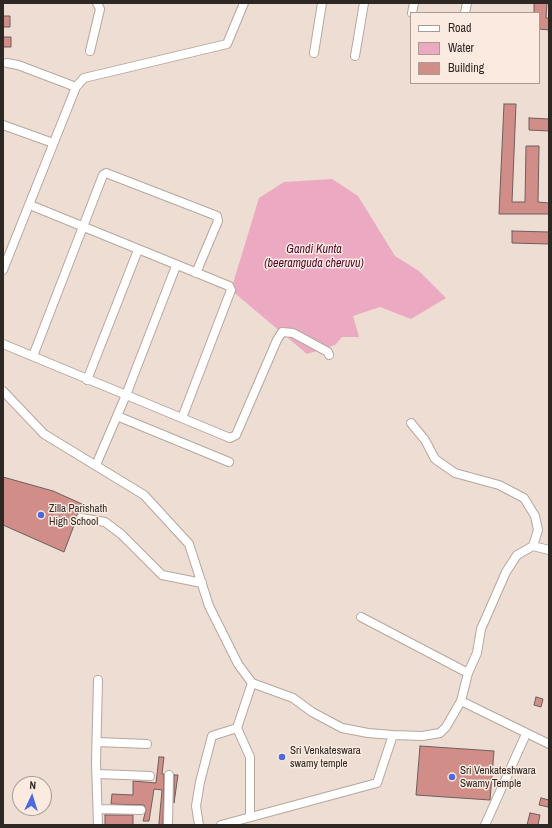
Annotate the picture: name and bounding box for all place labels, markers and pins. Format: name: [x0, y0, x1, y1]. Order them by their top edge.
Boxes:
place label: Zilla Parishath High School: [49, 502, 107, 528]
marker: Zilla Parishath High School: [36, 510, 46, 520]
place label: Sri Venkateswara swamy temple: [290, 744, 361, 770]
marker: Sri Venkateswara swamy temple: [277, 752, 287, 762]
place label: Sri Venkateshwara Swamy Temple: [460, 764, 536, 790]
marker: Sri Venkateshwara Swamy Temple: [447, 772, 457, 782]

